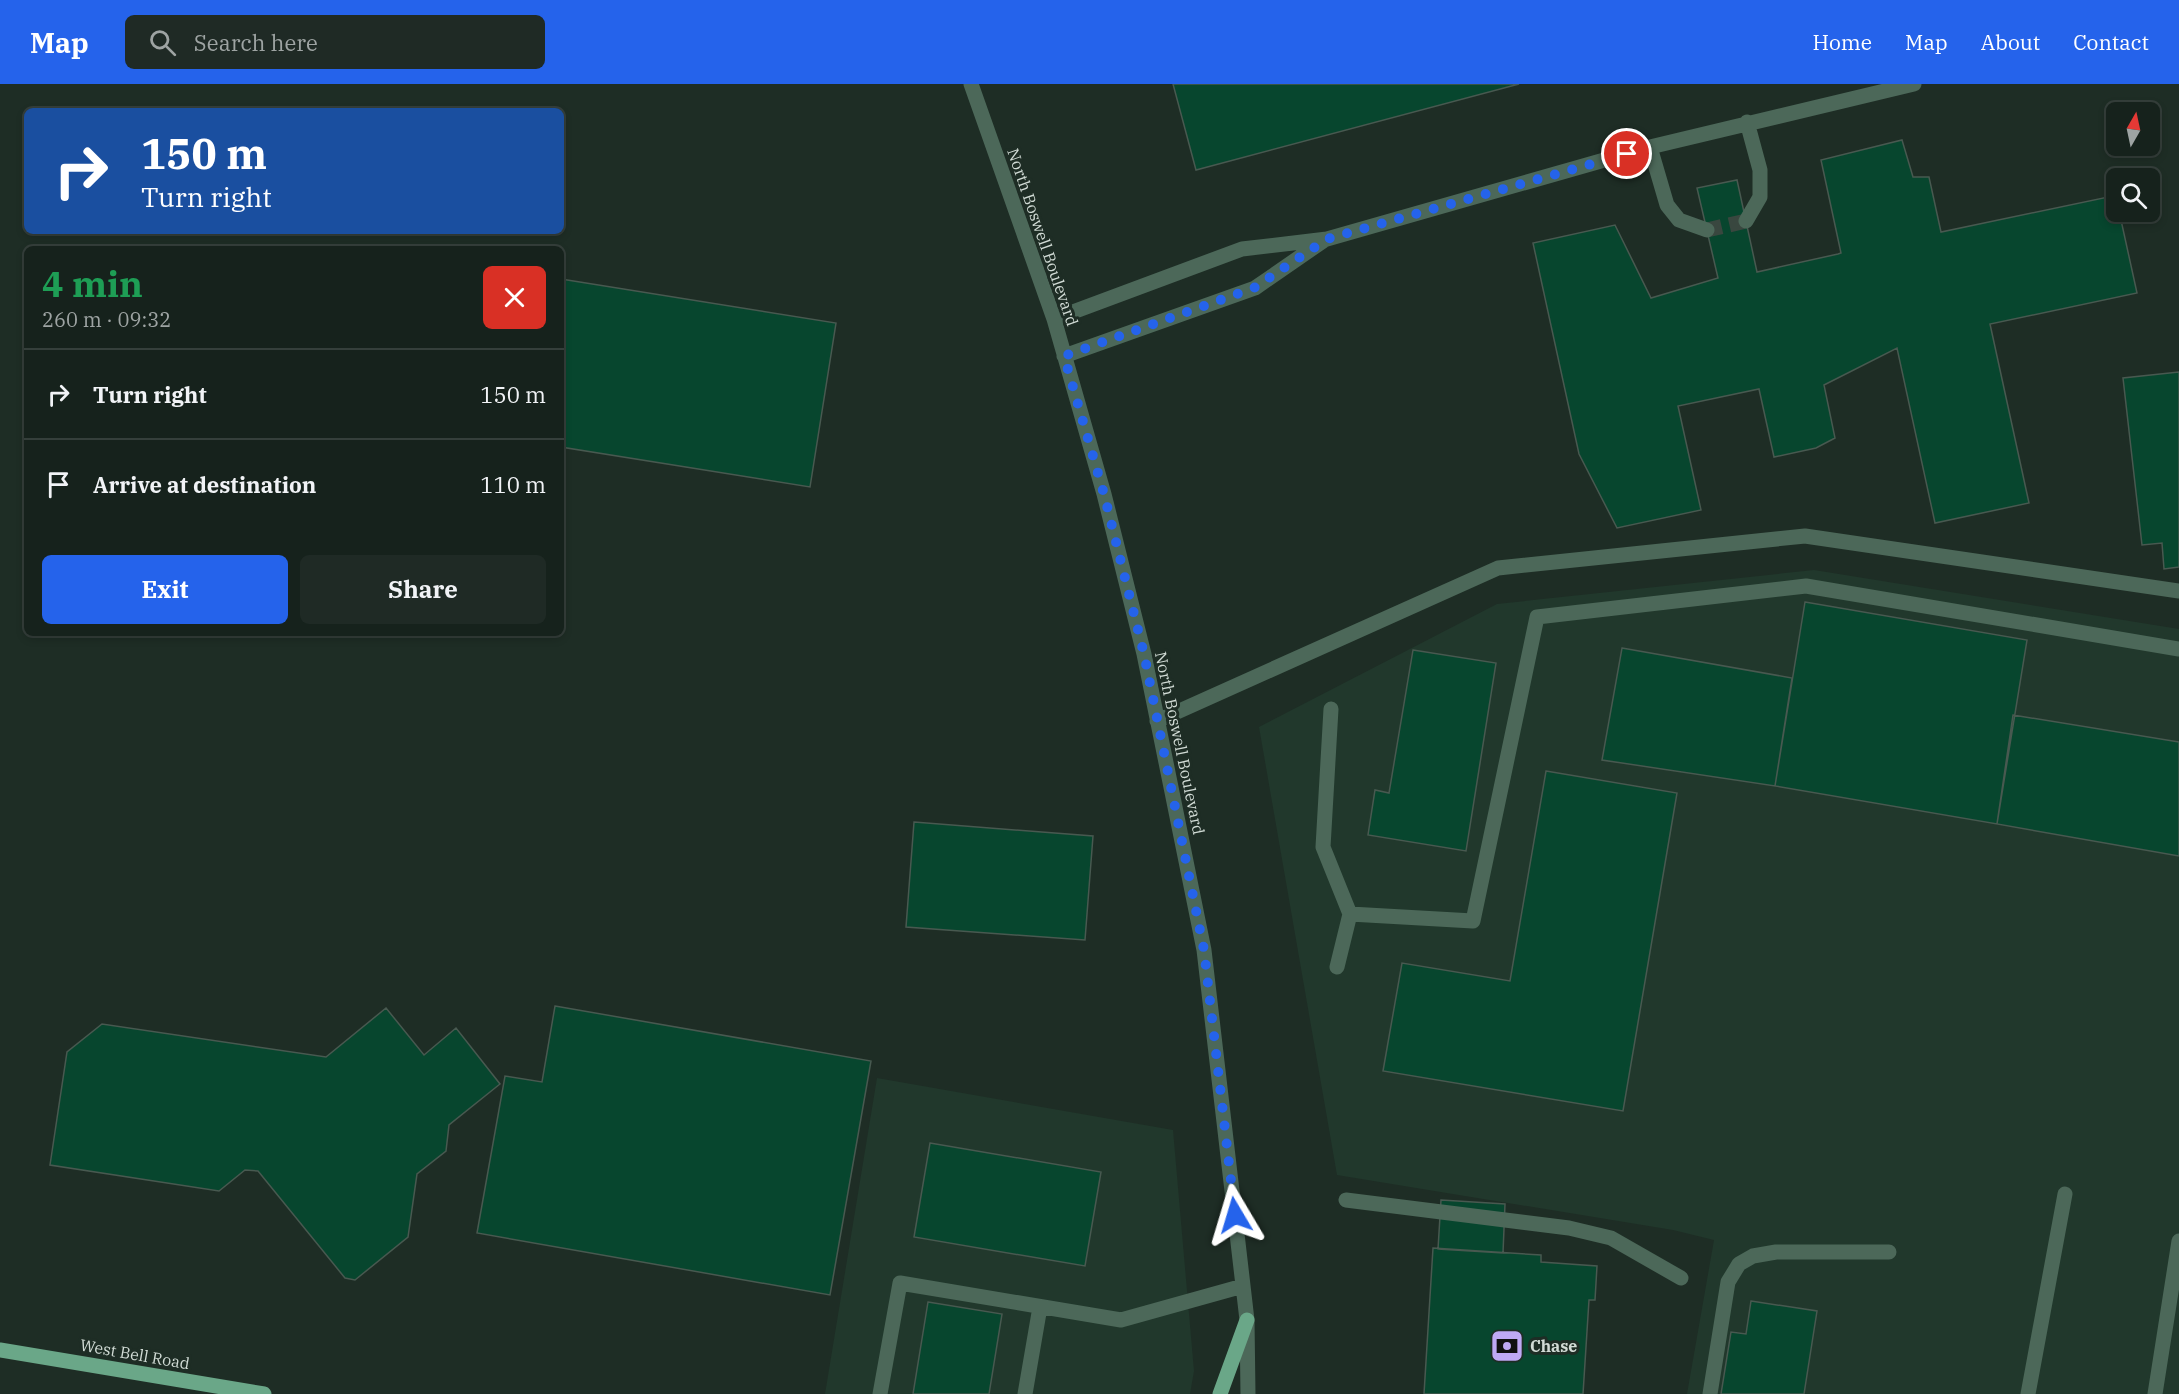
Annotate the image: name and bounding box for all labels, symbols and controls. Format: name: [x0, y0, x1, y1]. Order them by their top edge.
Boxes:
search box: [125, 15, 545, 69]
text: Map: [30, 24, 89, 61]
icon: search: [146, 26, 179, 59]
text: Search here: [194, 28, 318, 57]
text: Home: [1812, 28, 1872, 56]
text: Map: [1905, 28, 1948, 56]
text: About: [1981, 28, 2040, 56]
text: Contact: [2073, 28, 2149, 56]
north arrow: [2106, 102, 2160, 156]
map controls: [2106, 102, 2160, 222]
text: 150 m: [141, 126, 267, 181]
pin: [1601, 128, 1652, 179]
icon: right: [42, 132, 120, 210]
icon: arrive: [1610, 137, 1643, 170]
street label: North Boswell Boulevard: [1003, 146, 1083, 329]
button: search: [2106, 168, 2160, 222]
text: Turn right: [141, 179, 272, 214]
text: 4 min: [42, 260, 143, 307]
button: close: [483, 266, 546, 329]
text: 260 m · 09:32: [42, 306, 171, 333]
icon: right: [42, 378, 75, 411]
text: Turn right: [93, 380, 207, 409]
text: 150 m: [480, 380, 546, 409]
icon: arrive: [42, 468, 75, 501]
text: Arrive at destination: [93, 470, 316, 499]
text: 110 m: [480, 470, 546, 499]
button: Exit: [42, 555, 288, 624]
button: Share: [300, 555, 546, 624]
street label: North Boswell Boulevard: [1151, 650, 1209, 837]
position arrow: [1203, 1183, 1267, 1247]
bank icon: Chase: [1489, 1328, 1525, 1364]
street label: West Bell Road: [79, 1334, 192, 1374]
place label: Chase: [1530, 1336, 1577, 1356]

